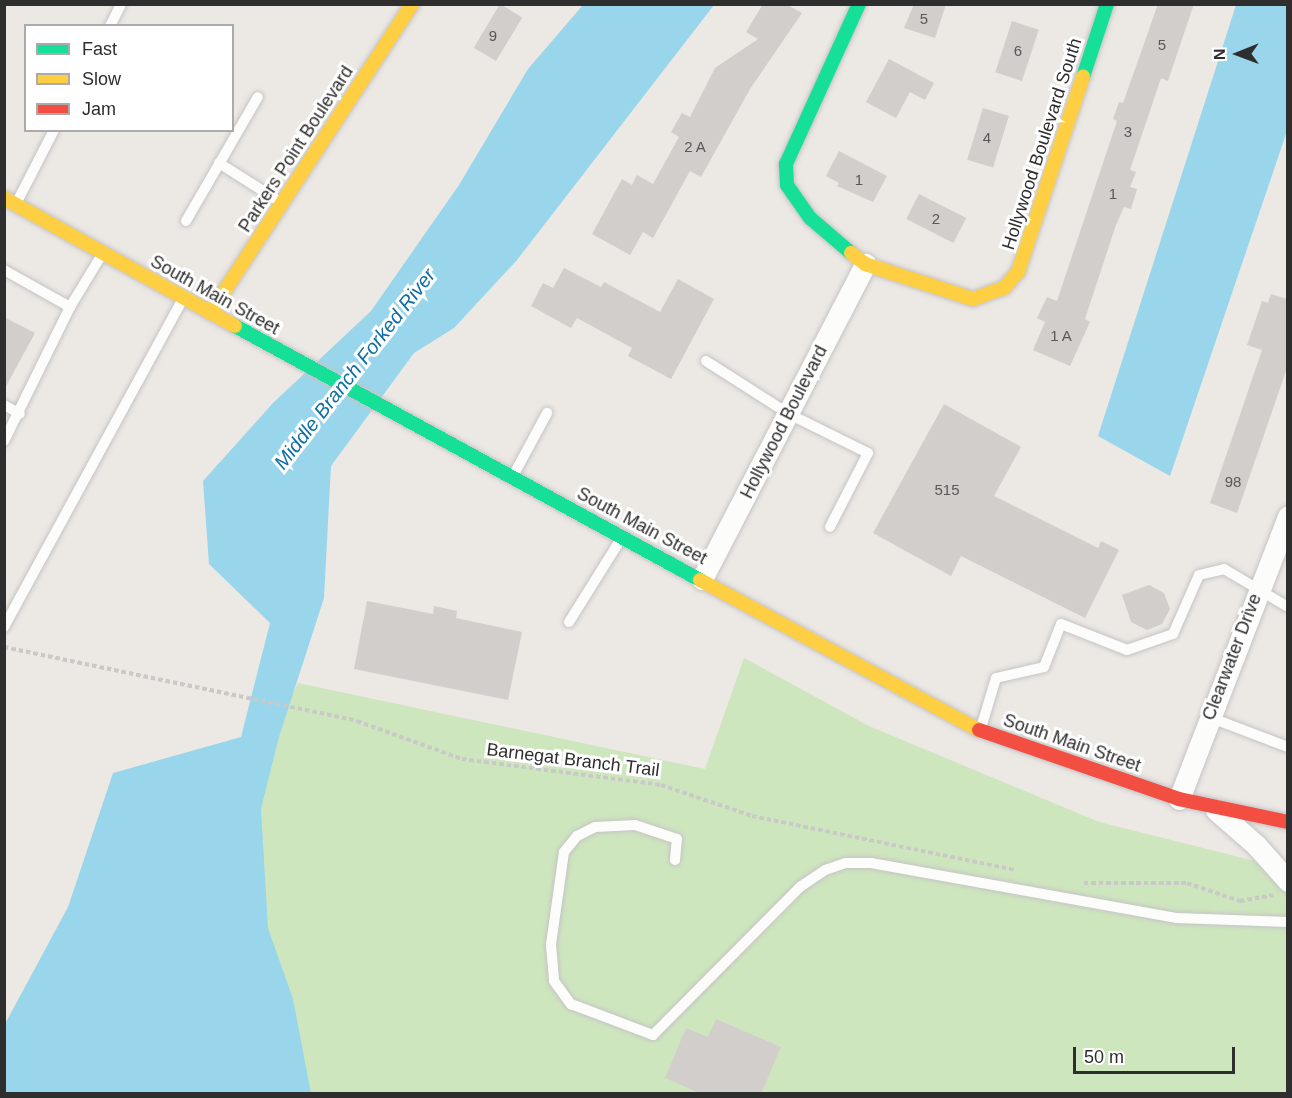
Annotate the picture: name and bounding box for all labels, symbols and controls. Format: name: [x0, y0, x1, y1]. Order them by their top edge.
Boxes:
house number: 5: [920, 10, 928, 28]
legend: [24, 24, 234, 132]
north arrow: [1208, 24, 1268, 84]
house number: 9: [489, 27, 497, 45]
street label: Hollywood Boulevard South: [998, 36, 1086, 252]
house number: 5: [1158, 36, 1166, 54]
text: Fast: [82, 39, 117, 59]
house number: 6: [1014, 42, 1022, 60]
text: N: [1211, 48, 1228, 60]
street label: Parkers Point Boulevard: [234, 62, 358, 236]
text: Slow: [82, 69, 121, 89]
text: Jam: [82, 99, 116, 119]
house number: 3: [1124, 123, 1132, 141]
house number: 4: [983, 129, 991, 147]
house number: 2 A: [684, 138, 706, 156]
house number: 1: [855, 171, 863, 189]
house number: 1: [1109, 185, 1117, 203]
house number: 2: [932, 210, 940, 228]
street label: South Main Street: [147, 251, 283, 339]
water label: Middle Branch Forked River: [269, 264, 441, 474]
house number: 1 A: [1050, 327, 1072, 345]
street label: Hollywood Boulevard: [736, 342, 832, 502]
house number: 98: [1225, 473, 1241, 491]
house number: 515: [934, 481, 960, 499]
street label: South Main Street: [573, 483, 711, 569]
street label: Clearwater Drive: [1198, 591, 1266, 723]
street label: South Main Street: [1000, 709, 1144, 777]
street label: Barnegat Branch Trail: [485, 739, 661, 781]
scale bar: [1076, 1035, 1238, 1073]
text: 50 m: [1084, 1047, 1124, 1067]

